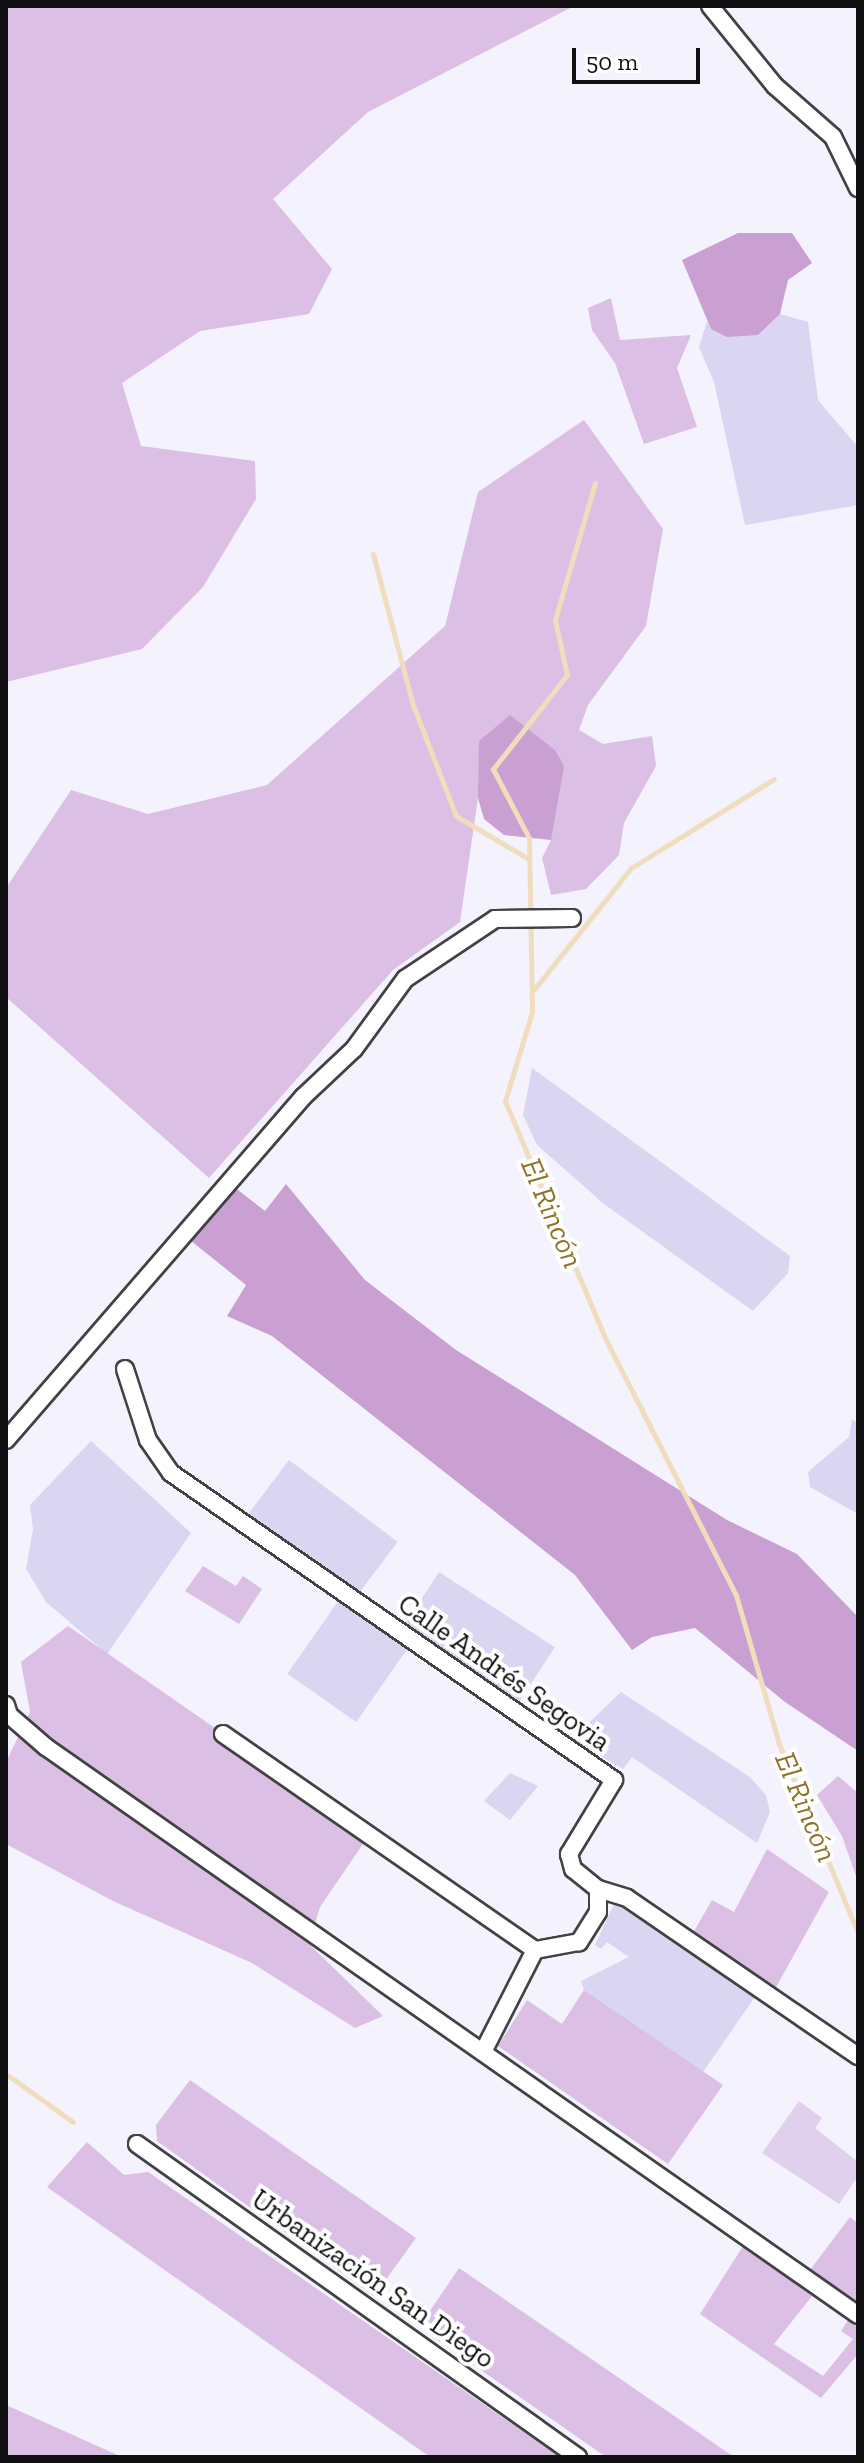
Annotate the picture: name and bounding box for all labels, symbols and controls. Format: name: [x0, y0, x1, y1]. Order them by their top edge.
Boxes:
scale bar: [576, 32, 704, 82]
text: 50 m: [586, 47, 638, 76]
water label: El Rincón: [513, 1153, 591, 1273]
street label: Calle Andrés Segovia: [391, 1587, 617, 1759]
water label: El Rincón: [767, 1747, 845, 1867]
street label: Urbanización San Diego: [245, 2182, 501, 2376]

